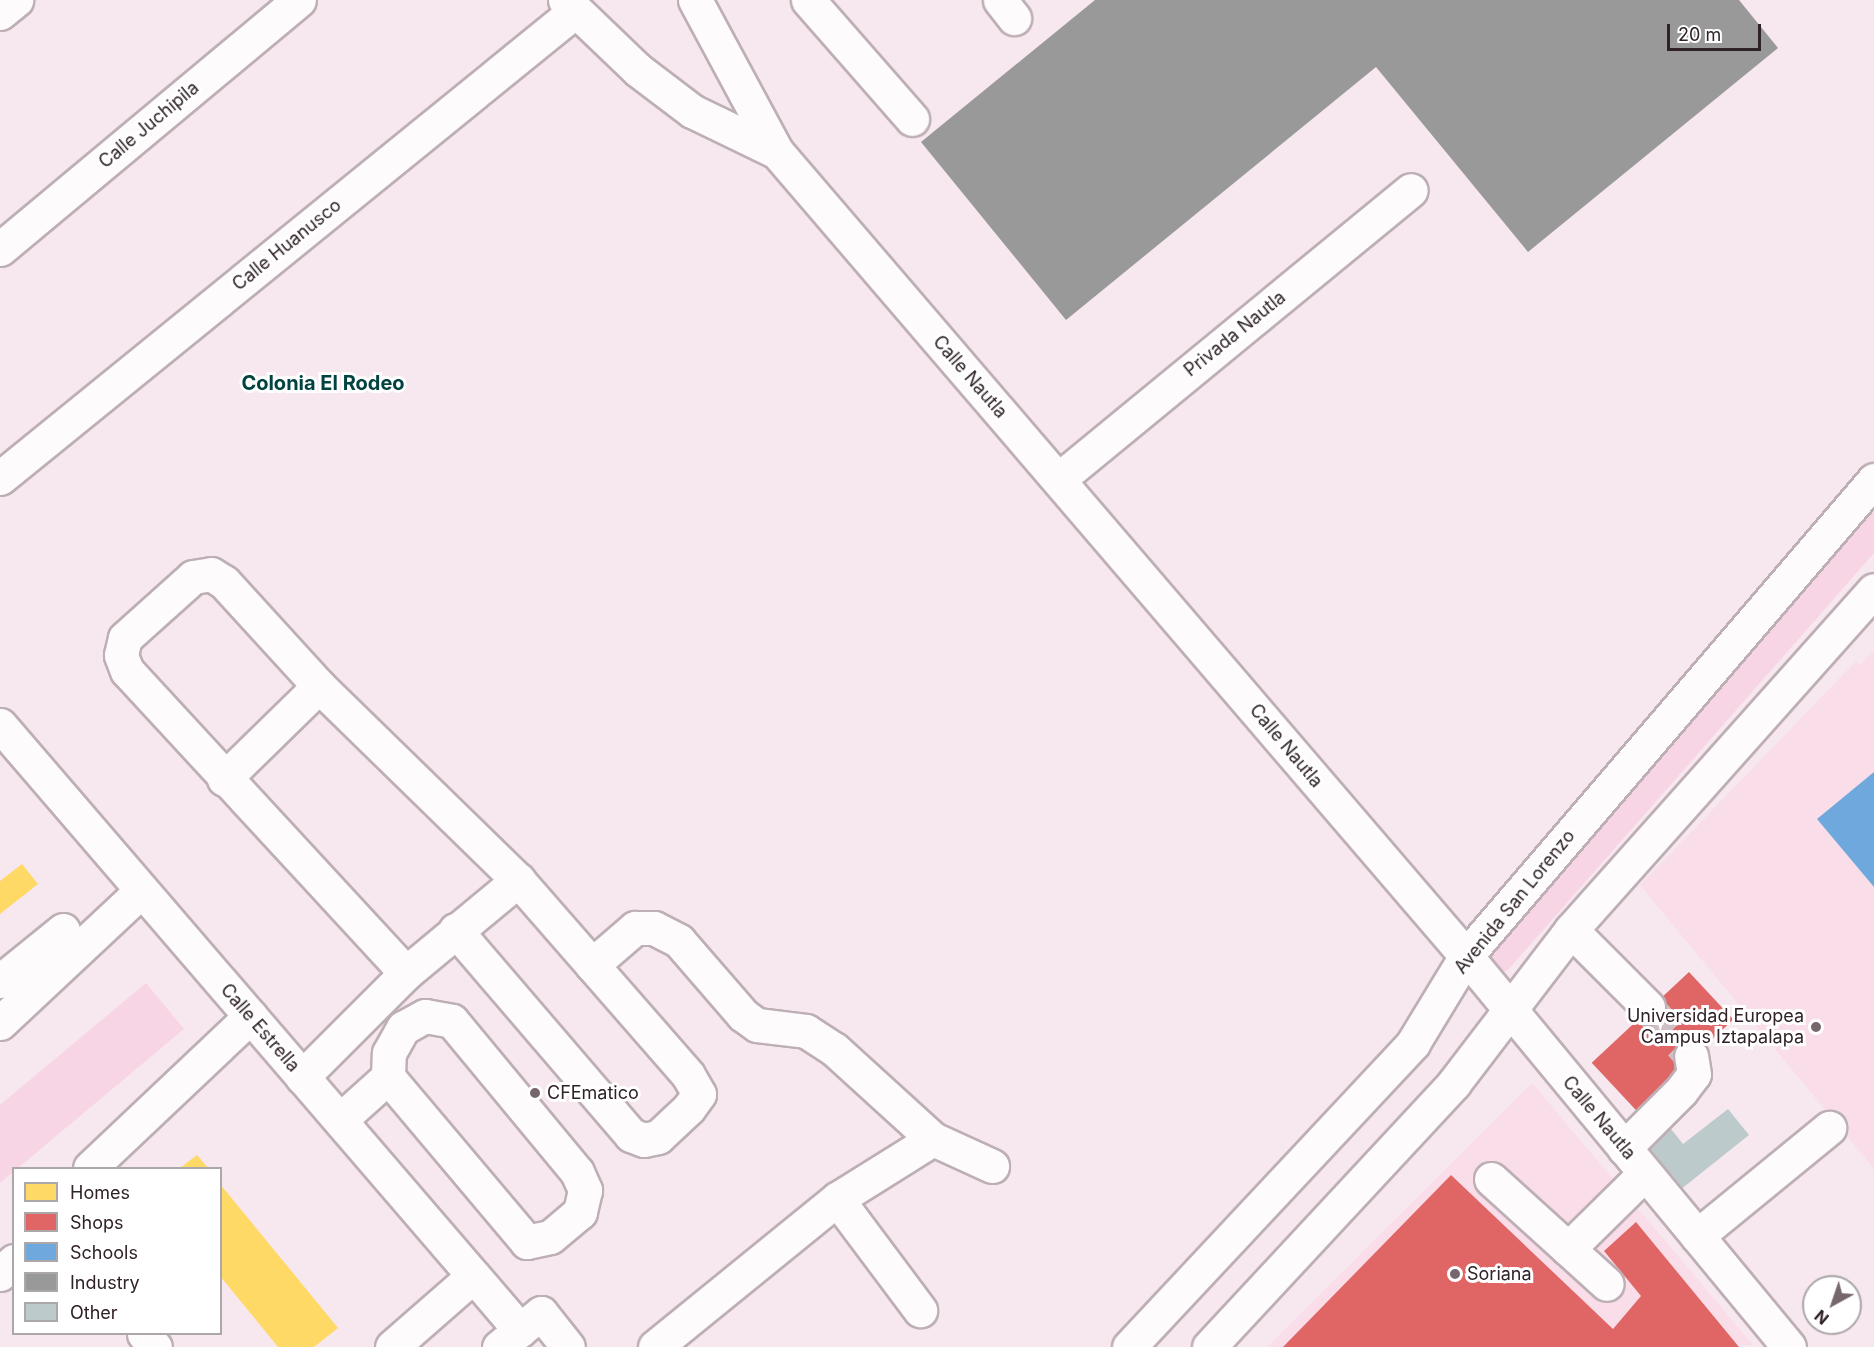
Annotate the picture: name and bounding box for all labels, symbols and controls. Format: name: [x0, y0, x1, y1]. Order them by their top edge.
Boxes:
scale bar: [1670, 12, 1764, 50]
text: 20 m: [1678, 24, 1721, 45]
street label: Calle Juchipila: [95, 77, 203, 173]
street label: Calle Huanusco: [228, 195, 346, 295]
street label: Privada Nautla: [1180, 287, 1290, 381]
street label: Calle Nautla: [928, 331, 1012, 423]
district label: Colonia El Rodeo: [241, 371, 405, 395]
street label: Calle Nautla: [1245, 700, 1327, 792]
street label: Avenida San Lorenzo: [1450, 826, 1580, 978]
street label: Calle Estrella: [216, 980, 304, 1076]
place label: Universidad Europea Campus Iztapalapa: [1627, 1006, 1804, 1048]
marker: Universidad Europea Campus Iztapalapa: [1809, 1020, 1823, 1034]
street label: Calle Nautla: [1558, 1072, 1640, 1164]
place label: CFEmatico: [547, 1082, 639, 1104]
marker: CFEmatico: [528, 1086, 542, 1100]
legend: [12, 1167, 222, 1335]
text: Homes: [70, 1182, 130, 1203]
text: Shops: [70, 1212, 124, 1233]
text: Schools: [70, 1242, 138, 1263]
place label: Soriana: [1467, 1263, 1532, 1285]
marker: Soriana: [1448, 1267, 1462, 1281]
text: Industry: [70, 1272, 140, 1293]
north arrow: [1802, 1275, 1862, 1335]
text: Other: [70, 1302, 118, 1323]
text: N: [1811, 1306, 1833, 1329]

